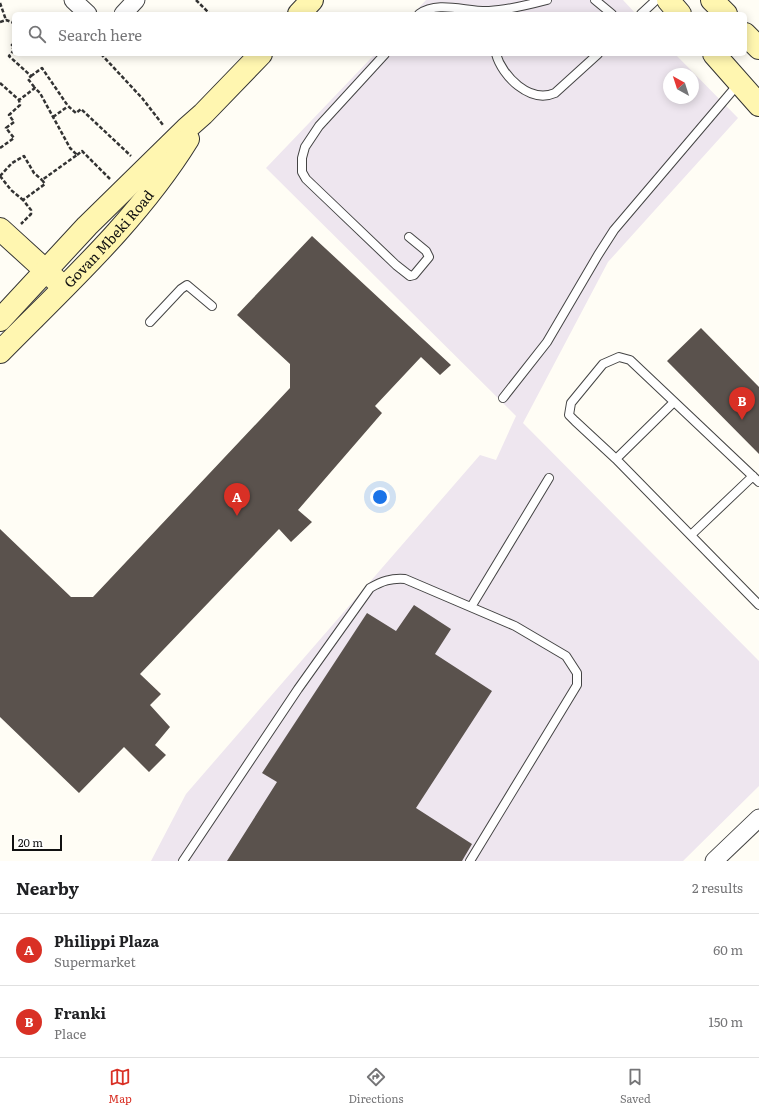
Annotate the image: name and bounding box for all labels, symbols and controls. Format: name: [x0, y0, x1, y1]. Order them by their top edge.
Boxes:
search box: [12, 12, 747, 56]
icon: search: [26, 23, 48, 45]
text: Search here: [58, 23, 142, 46]
north arrow: [663, 68, 699, 104]
street label: Govan Mbeki Road: [59, 185, 158, 292]
pin: B: [729, 387, 755, 420]
pin: A: [224, 483, 250, 516]
your location: [370, 487, 390, 507]
scale bar: [12, 833, 62, 852]
text: 20 m: [18, 834, 43, 850]
text: Nearby: [16, 875, 79, 900]
text: 2 results: [692, 878, 743, 897]
text: Philippi Plaza: [54, 929, 159, 952]
text: A: [24, 940, 34, 959]
text: 60 m: [713, 940, 743, 959]
text: Supermarket: [54, 952, 136, 971]
text: Franki: [54, 1001, 106, 1024]
text: B: [25, 1012, 33, 1031]
text: 150 m: [708, 1012, 743, 1031]
text: Place: [54, 1024, 86, 1043]
tab: Map: [108, 1066, 132, 1106]
tab: Directions: [348, 1066, 403, 1106]
tab: Saved: [620, 1066, 651, 1106]

